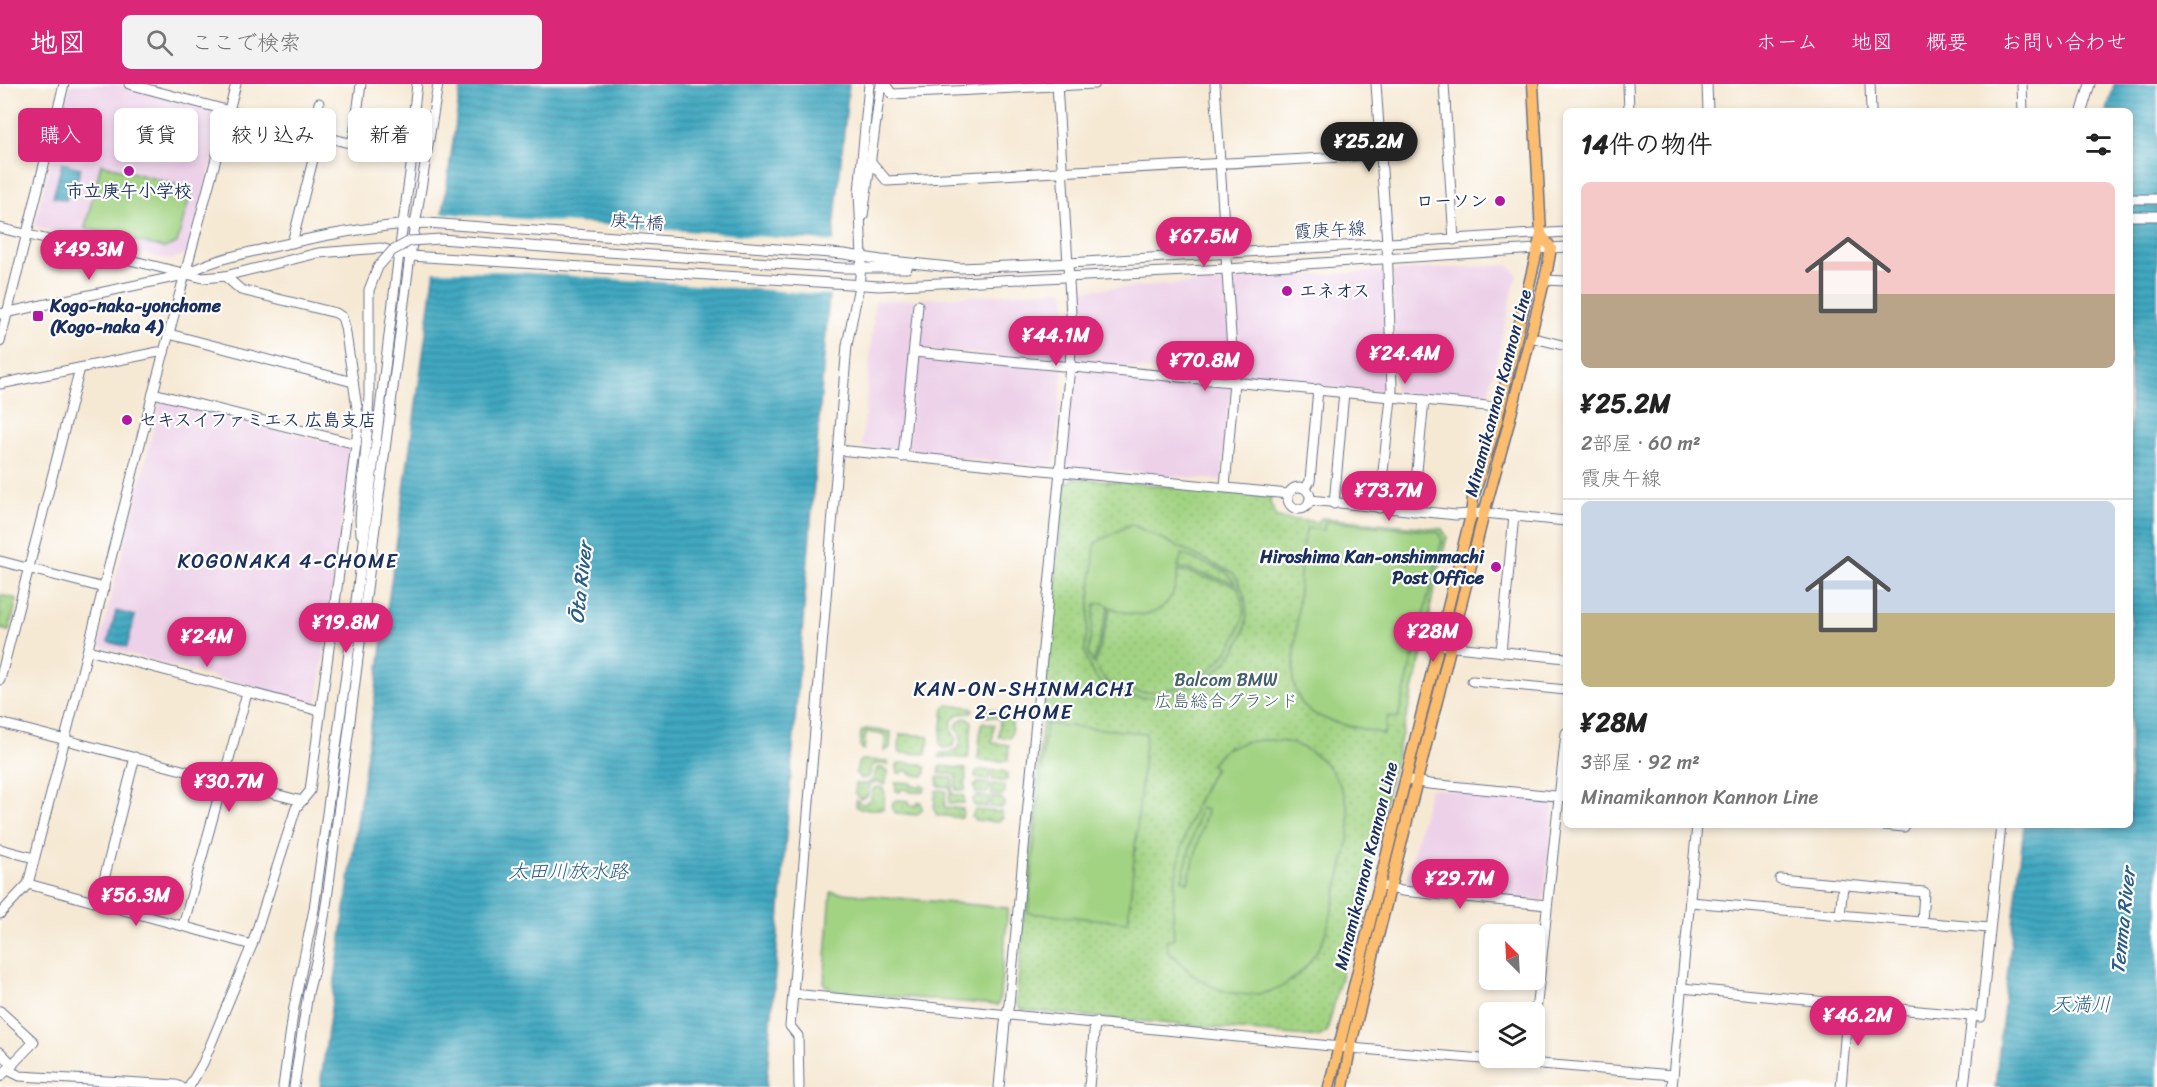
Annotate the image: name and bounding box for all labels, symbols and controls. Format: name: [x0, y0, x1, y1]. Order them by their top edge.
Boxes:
search box: [122, 15, 542, 69]
text: 地図: [30, 18, 86, 67]
text: ここで検索: [191, 23, 301, 62]
text: ホーム: [1756, 23, 1818, 61]
text: 地図: [1851, 23, 1893, 61]
text: 概要: [1926, 23, 1968, 61]
text: お問い合わせ: [2001, 23, 2127, 61]
icon: search: [143, 26, 176, 59]
chip: 購入: [18, 108, 102, 162]
chip: 賃貸: [114, 108, 198, 162]
chip: 絞り込み: [210, 108, 336, 162]
chip: 新着: [348, 108, 432, 162]
text: 14件の物件: [1581, 121, 1712, 167]
pin: ¥25.2M: [1320, 122, 1418, 173]
text: ¥25.2M: [1335, 124, 1403, 159]
icon: filters: [2082, 128, 2115, 161]
marker: 市立庚午小学校: [122, 164, 136, 178]
place label: 市立庚午小学校: [66, 175, 192, 207]
place label: ローソン: [1416, 185, 1488, 217]
marker: ローソン: [1493, 194, 1507, 208]
street label: 庚午橋: [609, 204, 665, 240]
street label: 霞庚午線: [1293, 212, 1367, 248]
pin: ¥67.5M: [1155, 217, 1253, 268]
text: ¥67.5M: [1170, 219, 1238, 254]
icon: home: [1794, 221, 1902, 329]
pin: ¥49.3M: [40, 230, 138, 281]
text: ¥49.3M: [54, 232, 124, 267]
place label: エネオス: [1299, 275, 1370, 307]
marker: エネオス: [1280, 284, 1294, 298]
street label: Minamikannon Kannon Line: [1455, 285, 1541, 500]
place label: Kogo-naka-yonchome (Kogo-naka 4): [49, 290, 222, 343]
marker: Kogo-naka-yonchome (Kogo-naka 4): [31, 309, 45, 323]
pin: ¥44.1M: [1007, 316, 1105, 367]
text: ¥44.1M: [1022, 318, 1090, 353]
pin: ¥24.4M: [1356, 334, 1454, 385]
text: ¥24.4M: [1370, 336, 1440, 371]
pin: ¥70.8M: [1156, 341, 1254, 392]
text: ¥70.8M: [1170, 343, 1240, 378]
text: ¥25.2M: [1581, 380, 1670, 426]
place label: セキスイファミエス 広島支店: [139, 404, 377, 436]
marker: セキスイファミエス 広島支店: [120, 413, 134, 427]
text: 2部屋 · 60 m²: [1581, 426, 1701, 461]
text: 霞庚午線: [1581, 461, 1661, 496]
pin: ¥73.7M: [1340, 471, 1438, 522]
text: ¥73.7M: [1355, 473, 1423, 508]
water label: Ōta River: [559, 537, 603, 625]
icon: home: [1794, 540, 1902, 648]
place label: Hiroshima Kan-onshimmachi Post Office: [1259, 541, 1485, 594]
district label: KOGONAKA 4-CHOME: [178, 544, 399, 579]
marker: Hiroshima Kan-onshimmachi Post Office: [1489, 560, 1503, 574]
pin: ¥19.8M: [297, 603, 395, 654]
text: ¥19.8M: [313, 605, 379, 640]
pin: ¥28M: [1397, 612, 1469, 663]
text: ¥28M: [1407, 614, 1459, 649]
pin: ¥24M: [171, 617, 243, 668]
text: ¥24M: [181, 619, 233, 654]
park label: Balcom BMW 広島総合グランド: [1154, 664, 1298, 717]
district label: KAN-ON-SHINMACHI 2-CHOME: [913, 672, 1135, 730]
text: ¥28M: [1581, 699, 1647, 745]
text: 3部屋 · 92 m²: [1581, 745, 1700, 780]
street label: Minamikannon Kannon Line: [1325, 758, 1407, 973]
pin: ¥30.7M: [180, 762, 278, 813]
text: ¥30.7M: [195, 764, 263, 799]
text: Minamikannon Kannon Line: [1581, 780, 1818, 815]
water label: 太田川放水路: [508, 854, 629, 889]
pin: ¥29.7M: [1411, 859, 1509, 910]
text: ¥29.7M: [1426, 861, 1494, 896]
water label: Tenma River: [2100, 862, 2146, 976]
pin: ¥56.3M: [87, 876, 185, 927]
text: ¥56.3M: [102, 878, 170, 913]
north arrow: [1479, 924, 1545, 990]
map controls: [1479, 924, 1545, 1068]
water label: 天満川: [2051, 987, 2111, 1022]
pin: ¥46.2M: [1809, 996, 1907, 1047]
text: ¥46.2M: [1824, 998, 1892, 1033]
button: layers: [1479, 1002, 1545, 1068]

